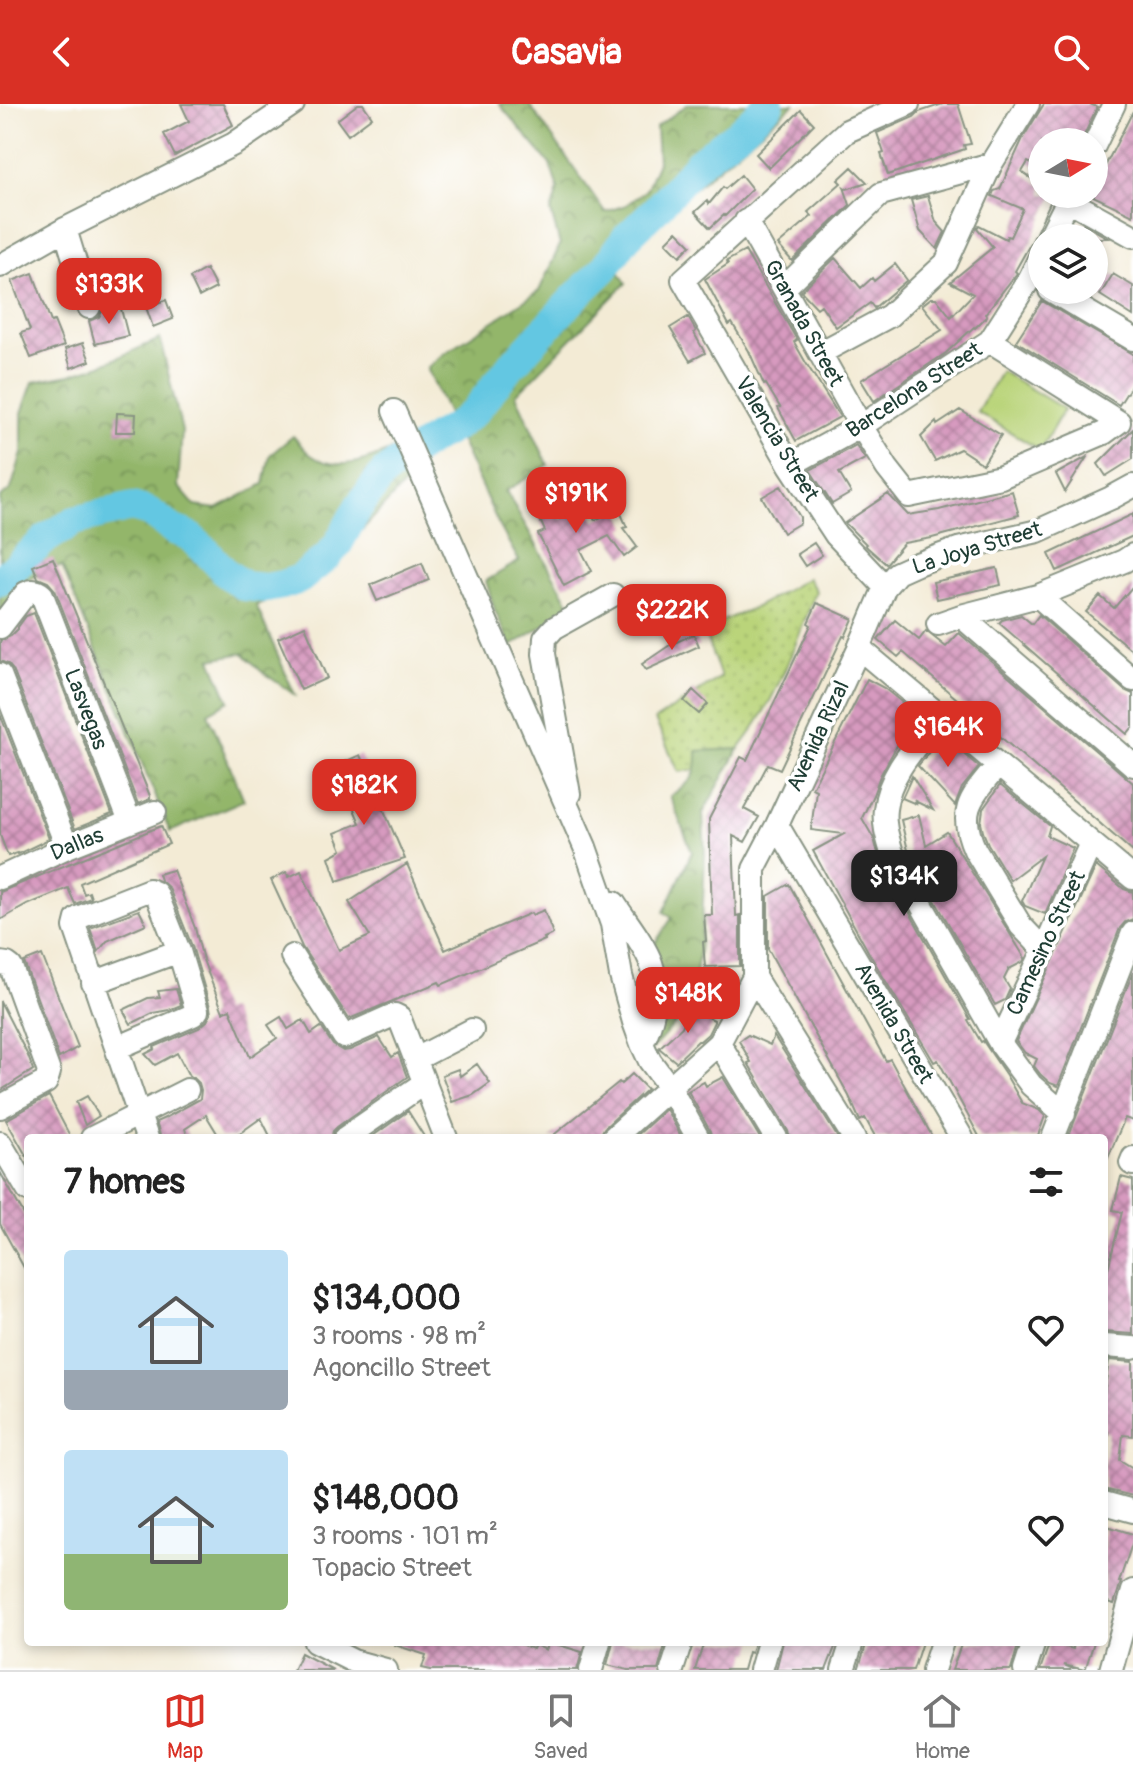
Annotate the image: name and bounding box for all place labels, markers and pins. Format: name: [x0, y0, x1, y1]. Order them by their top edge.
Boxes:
pin: $133K: [53, 258, 165, 326]
pin: $191K: [520, 467, 632, 535]
pin: $222K: [616, 584, 728, 652]
pin: $164K: [892, 701, 1004, 769]
pin: $182K: [308, 759, 420, 827]
pin: $134K: [848, 850, 960, 918]
pin: $148K: [632, 967, 744, 1035]

